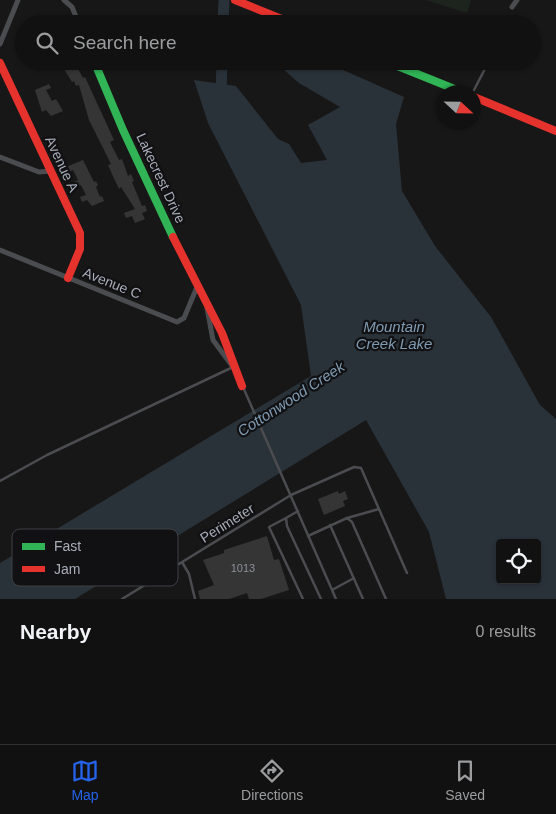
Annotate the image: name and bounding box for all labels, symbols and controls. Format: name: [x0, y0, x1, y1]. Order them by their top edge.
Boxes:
search box: [15, 15, 541, 70]
icon: search: [33, 29, 61, 57]
text: Search here: [73, 32, 177, 53]
north arrow: [436, 85, 481, 130]
street label: Lakecrest Drive: [133, 131, 189, 226]
street label: Avenue A: [42, 134, 82, 195]
street label: Avenue C: [81, 264, 143, 302]
water label: Mountain Creek Lake: [356, 318, 432, 352]
water label: Cottonwood Creek: [234, 357, 349, 440]
street label: Perimeter: [197, 500, 257, 546]
legend: [12, 529, 178, 586]
text: Fast: [54, 538, 81, 554]
map controls: [496, 539, 541, 584]
button: locate: [496, 539, 541, 584]
text: Jam: [54, 561, 80, 577]
house number: 1013: [231, 562, 255, 574]
text: Nearby: [20, 620, 91, 643]
text: 0 results: [476, 623, 536, 640]
tab: Map: [71, 757, 99, 803]
tab: Directions: [241, 757, 303, 803]
tab: Saved: [445, 757, 485, 803]

